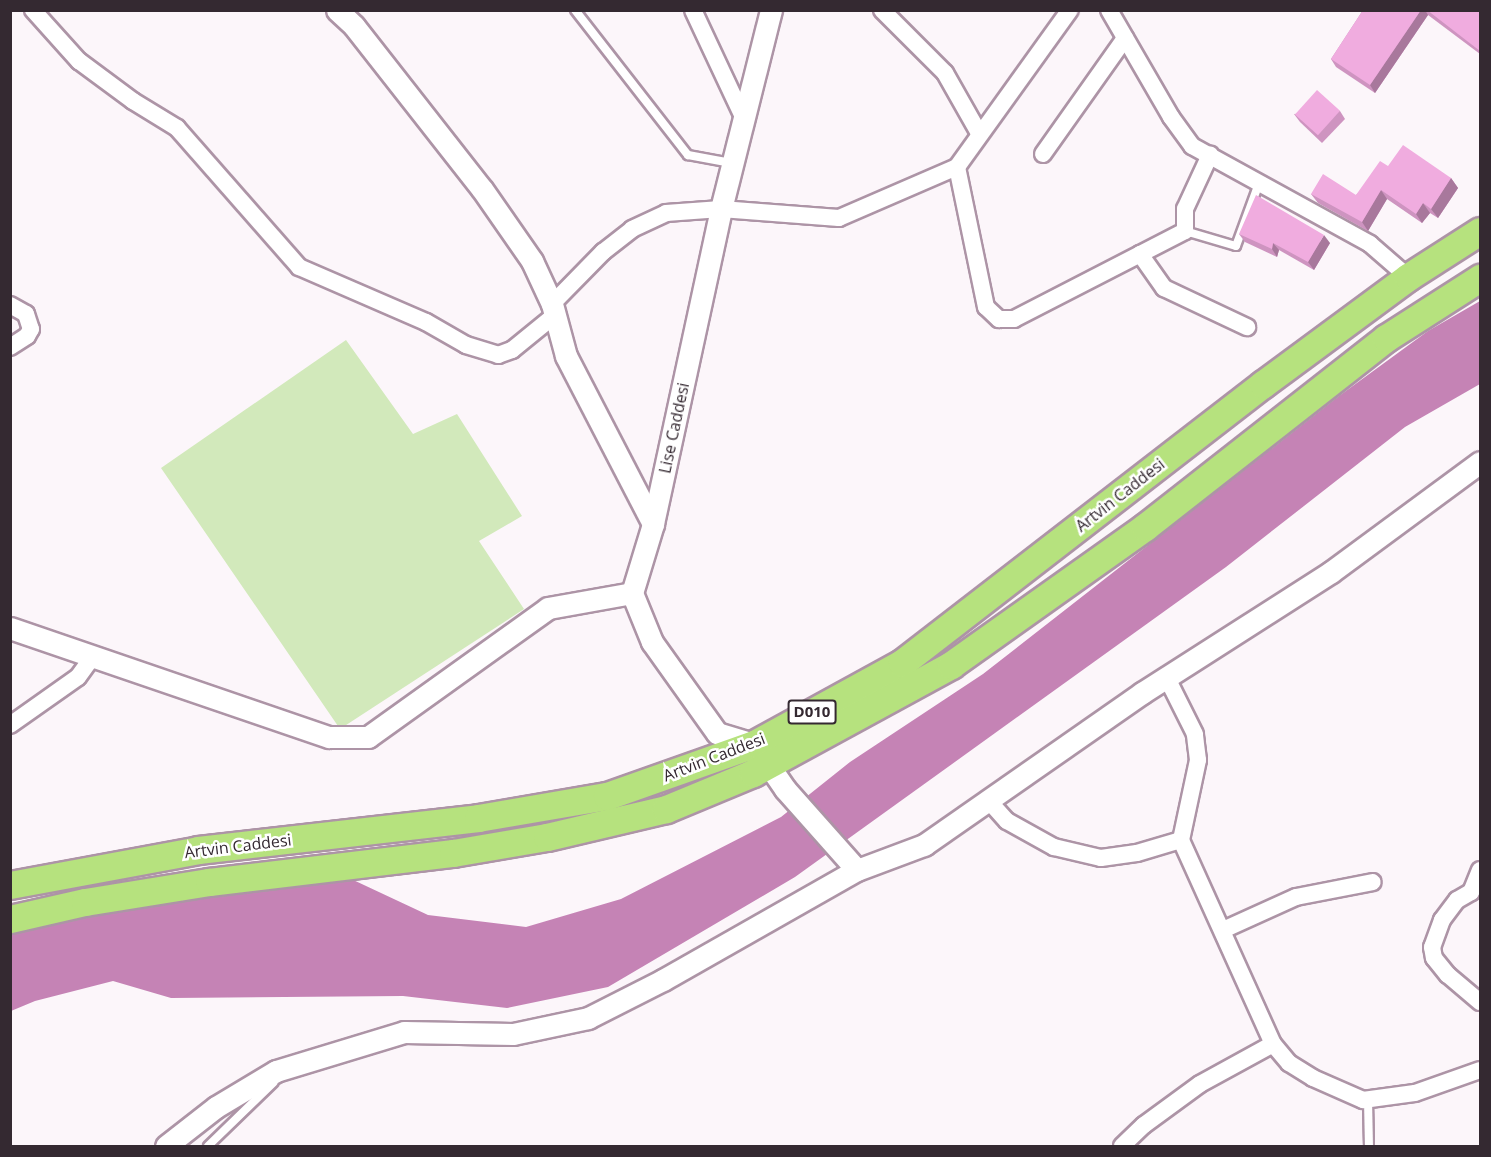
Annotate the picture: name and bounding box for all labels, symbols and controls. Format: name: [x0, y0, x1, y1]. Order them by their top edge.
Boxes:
street label: Lise Caddesi: [655, 381, 693, 475]
street label: Artvin Caddesi: [1072, 454, 1168, 536]
road number: D010: [786, 700, 838, 724]
street label: Artvin Caddesi: [660, 729, 768, 785]
street label: Artvin Caddesi: [183, 830, 293, 862]

